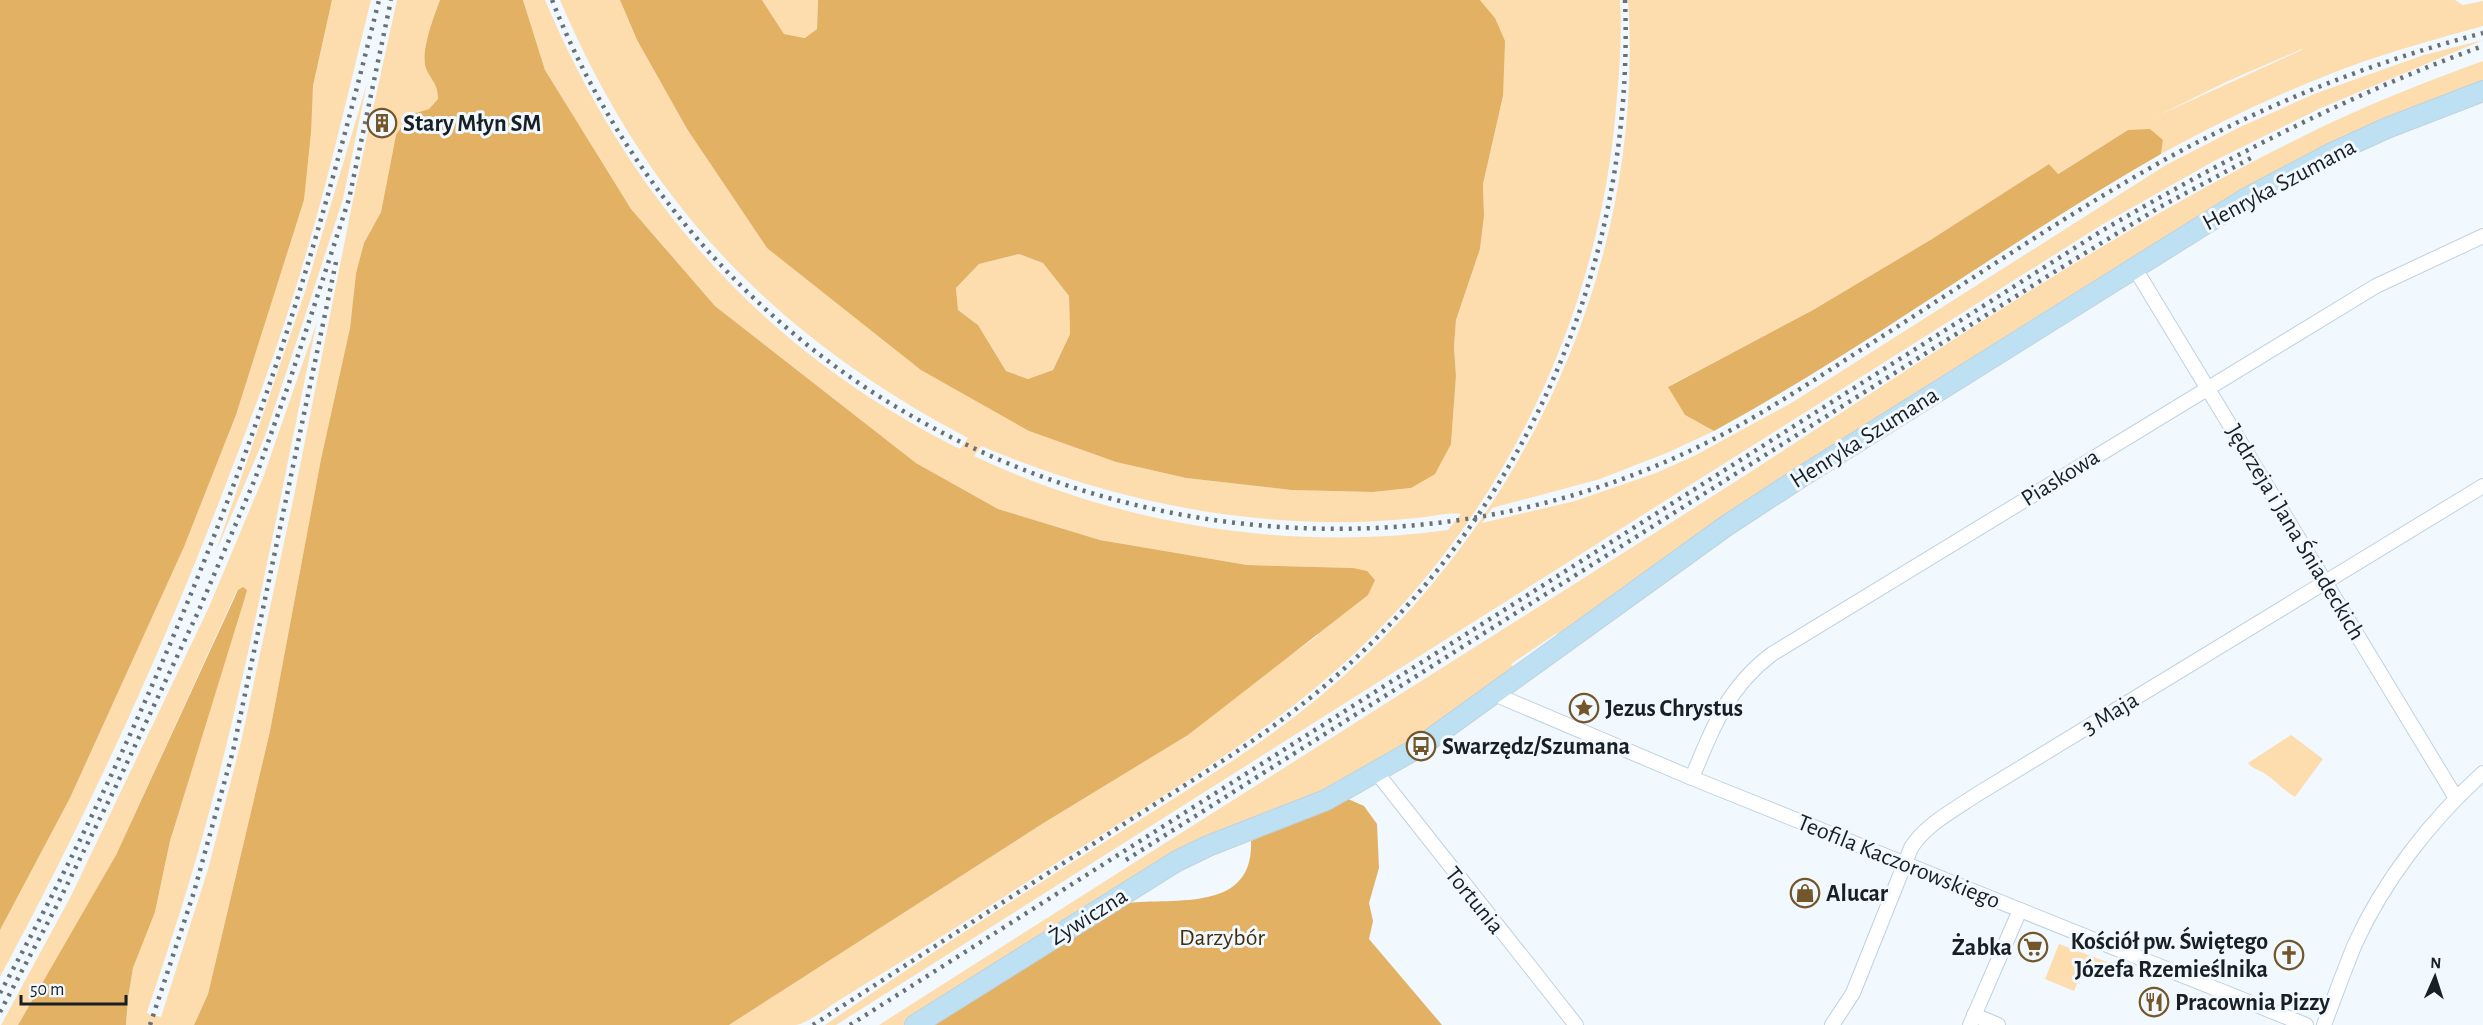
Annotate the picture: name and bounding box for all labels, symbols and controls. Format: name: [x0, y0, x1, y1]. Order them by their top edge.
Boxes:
building icon: Stary Młyn SM: [366, 107, 398, 139]
place label: Stary Młyn SM: [403, 112, 541, 136]
street label: Henryka Szumana: [2199, 134, 2360, 235]
street label: Henryka Szumana: [1786, 383, 1943, 493]
street label: Jędrzeja i Jana Śniadeckich: [2221, 420, 2371, 644]
street label: Piaskowa: [2017, 445, 2104, 511]
street label: 3 Maja: [2078, 688, 2143, 740]
place icon: Jezus Chrystus: [1568, 692, 1600, 724]
place label: Jezus Chrystus: [1605, 697, 1743, 721]
bus stop icon: Swarzędz/Szumana: [1405, 730, 1437, 762]
place label: Swarzędz/Szumana: [1442, 735, 1630, 759]
street label: Teofila Kaczorowskiego: [1794, 810, 2003, 914]
street label: Tortunia: [1440, 863, 1508, 939]
shop icon: Alucar: [1789, 877, 1821, 909]
place label: Alucar: [1826, 882, 1889, 906]
street label: Żywiczna: [1045, 883, 1132, 950]
park label: Darzybór: [1179, 926, 1265, 950]
place label: Kościół pw. Świętego Józefa Rzemieślnika: [2071, 926, 2268, 982]
supermarket icon: Żabka: [2017, 931, 2049, 963]
place label: Żabka: [1952, 933, 2012, 960]
church icon: Kościół pw. Świętego Józefa Rzemieślnika: [2273, 939, 2305, 971]
north arrow: [2405, 947, 2465, 1007]
text: N: [2430, 955, 2442, 971]
scale bar: [21, 968, 126, 1006]
text: 50 m: [30, 981, 64, 999]
restaurant icon: Pracownia Pizzy: [2138, 986, 2170, 1018]
place label: Pracownia Pizzy: [2175, 991, 2330, 1015]

